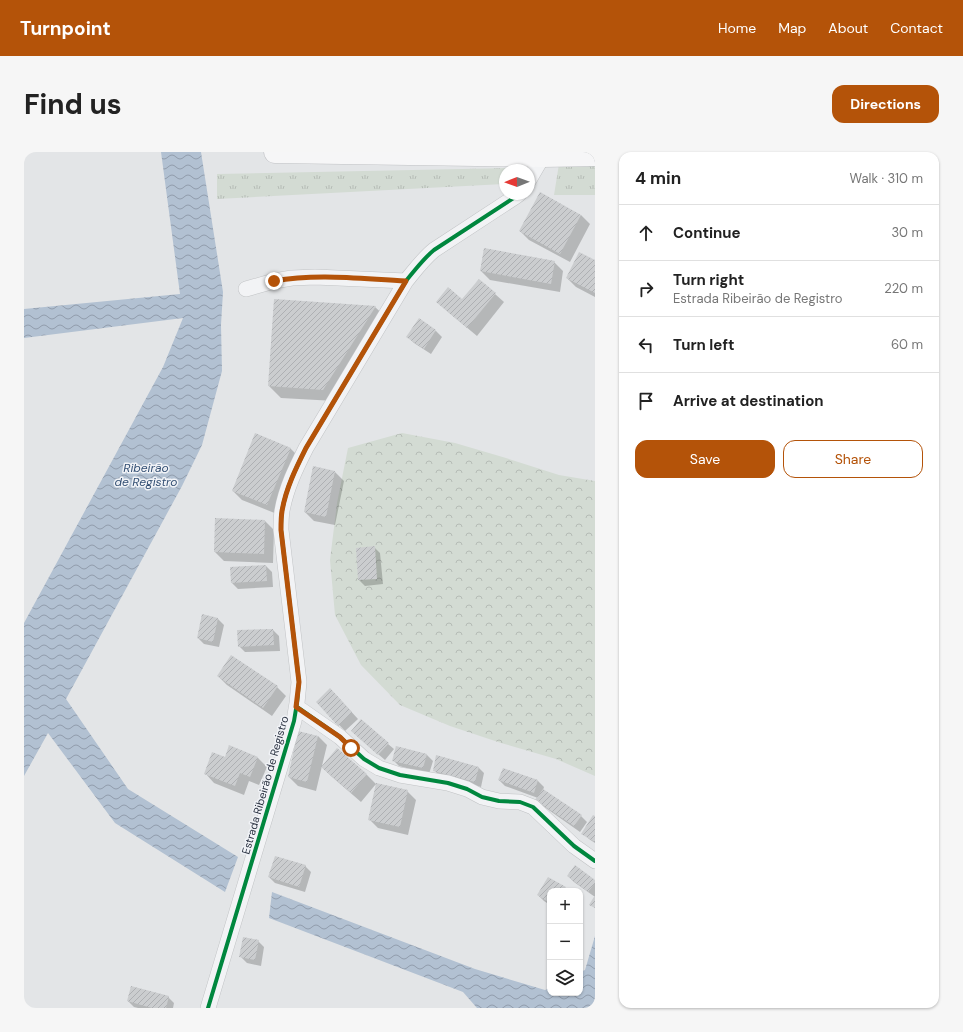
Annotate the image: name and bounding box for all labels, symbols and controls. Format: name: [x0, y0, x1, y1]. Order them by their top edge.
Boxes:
text: Turnpoint: [20, 16, 111, 41]
text: Home: [718, 19, 756, 37]
text: Map: [778, 19, 806, 37]
text: About: [828, 19, 868, 37]
text: Contact: [890, 19, 943, 37]
button: Directions: [832, 85, 939, 123]
text: Find us: [24, 86, 122, 123]
north arrow: [499, 164, 535, 200]
text: 4 min: [635, 167, 681, 189]
text: Walk · 310 m: [850, 170, 923, 187]
icon: ahead: [635, 222, 657, 244]
text: Continue: [673, 223, 741, 243]
text: 30 m: [891, 224, 923, 241]
text: Turn right: [673, 270, 744, 290]
route end: [265, 272, 283, 290]
icon: right: [635, 278, 657, 300]
text: 220 m: [884, 280, 923, 297]
text: Estrada Ribeirão de Registro: [673, 290, 842, 307]
icon: left: [635, 334, 657, 356]
text: Turn left: [673, 335, 734, 355]
text: 60 m: [891, 336, 923, 353]
icon: arrive: [635, 390, 657, 412]
text: Arrive at destination: [673, 391, 824, 411]
button: Save: [635, 440, 775, 478]
button: Share: [783, 440, 923, 478]
water label: Ribeirão de Registro: [115, 460, 177, 490]
street label: Estrada Ribeirão de Registro: [239, 714, 291, 856]
route start: [342, 739, 360, 757]
map controls: [547, 888, 583, 996]
button: +: [547, 888, 583, 924]
button: −: [547, 924, 583, 960]
button: layers: [547, 960, 583, 996]

